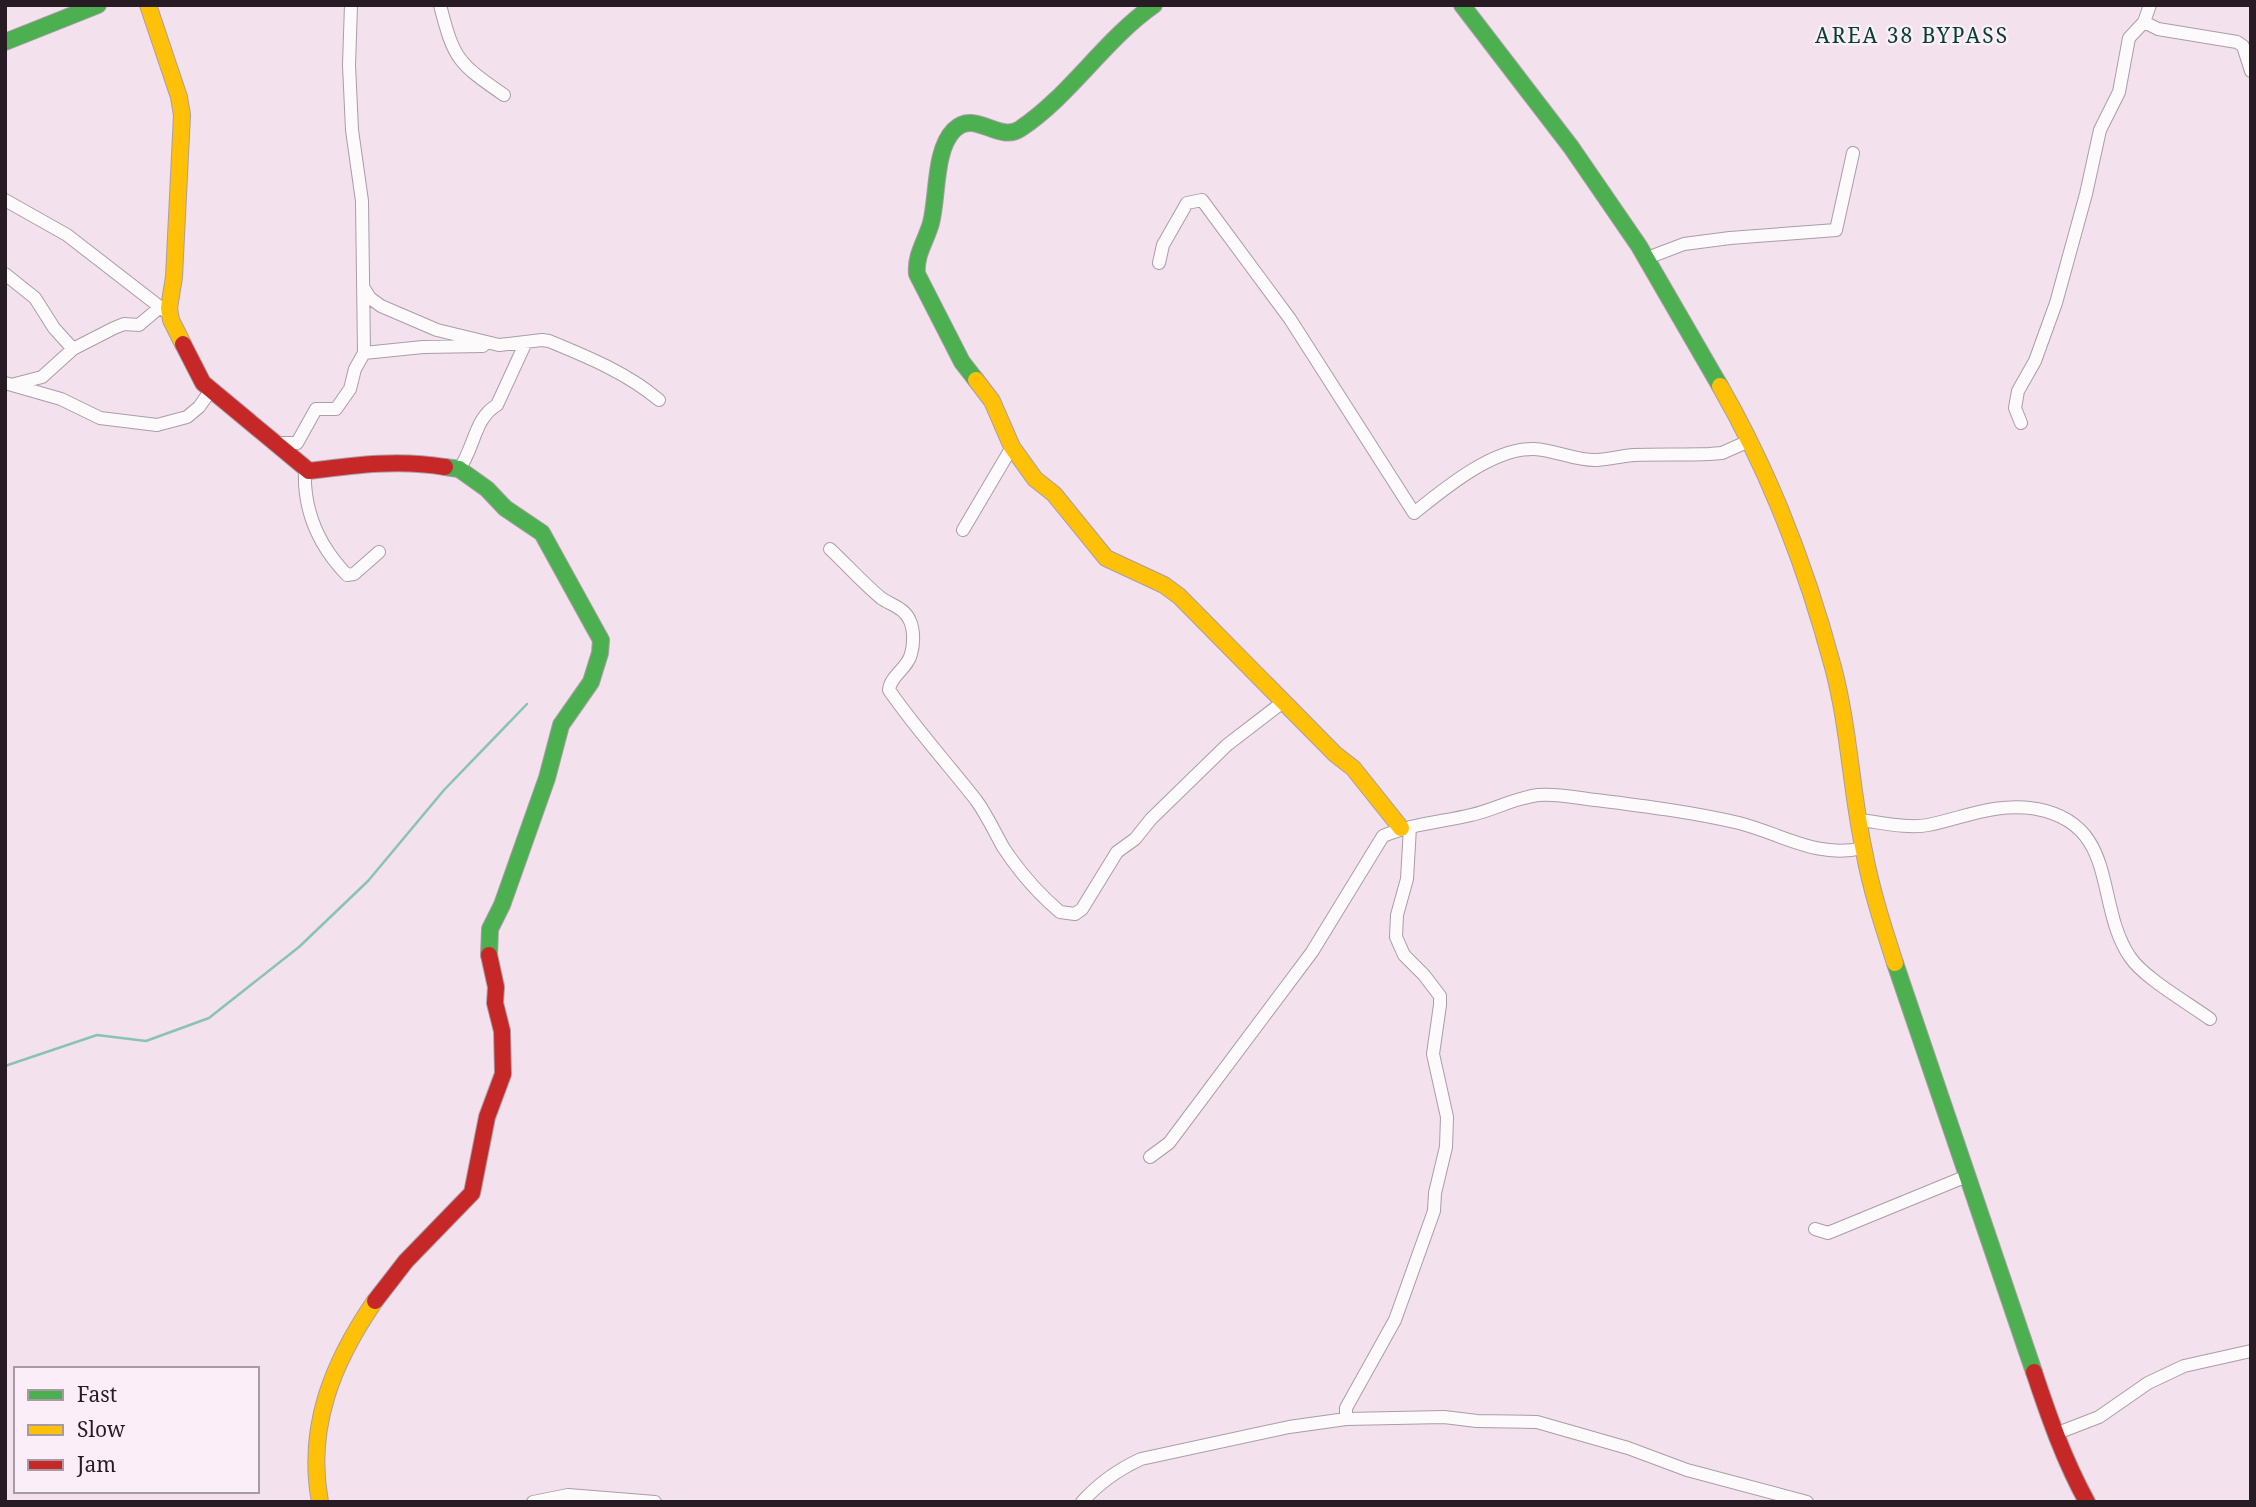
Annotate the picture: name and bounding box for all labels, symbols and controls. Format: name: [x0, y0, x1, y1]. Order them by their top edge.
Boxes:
district label: AREA 38 BYPASS: [1815, 21, 2009, 49]
legend: [14, 1367, 259, 1493]
text: Fast: [77, 1380, 117, 1408]
text: Slow: [77, 1415, 126, 1443]
text: Jam: [76, 1450, 116, 1478]

